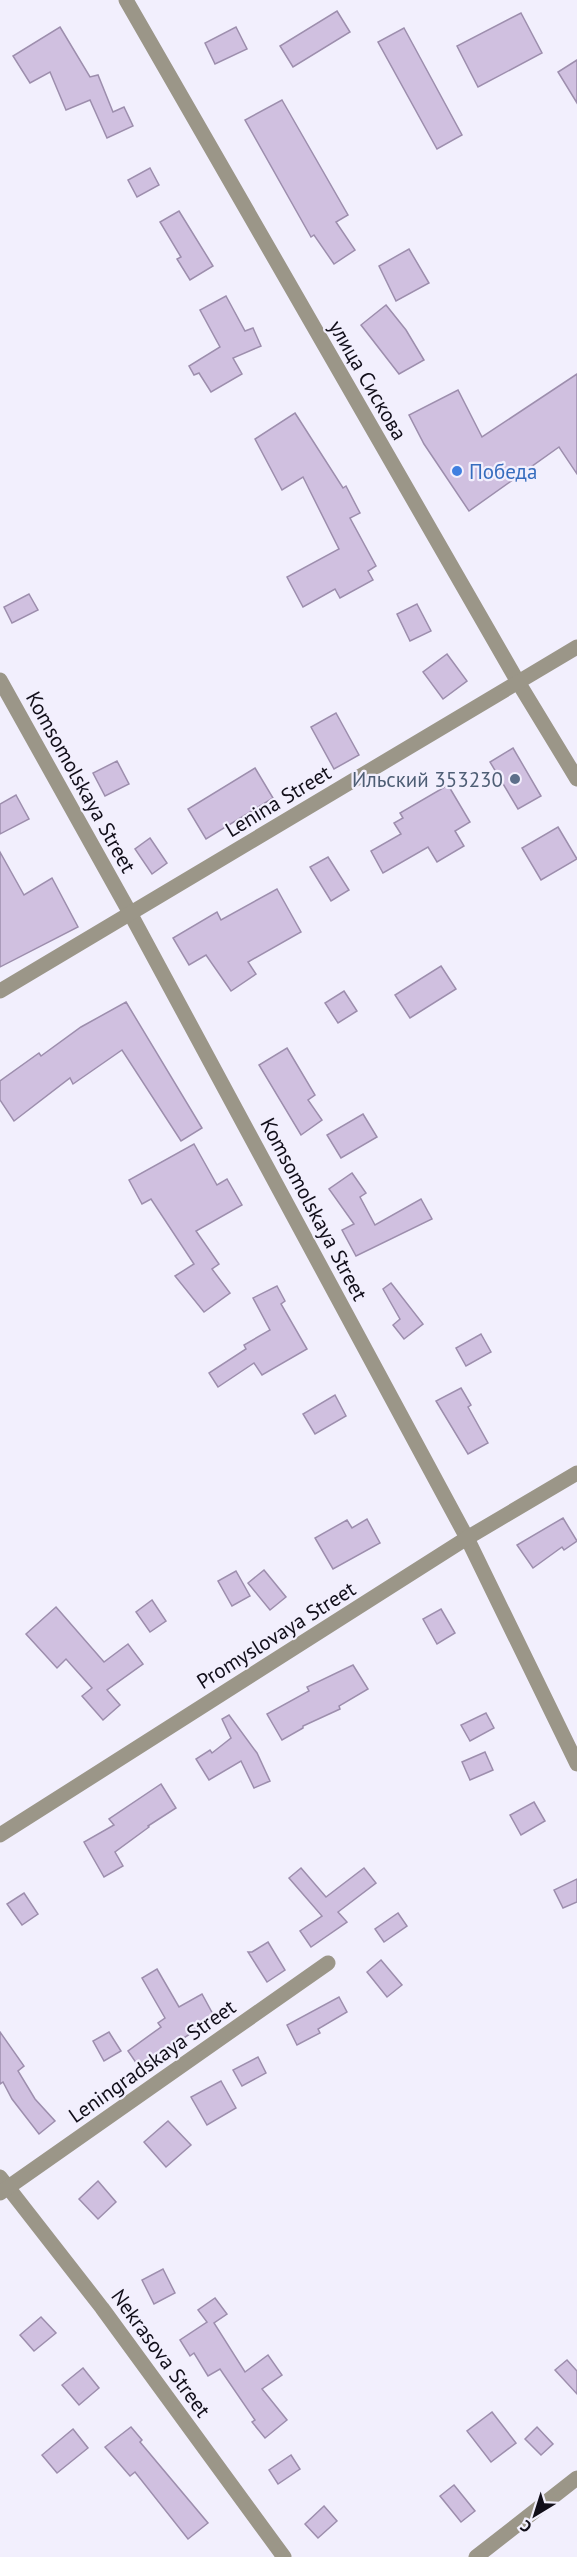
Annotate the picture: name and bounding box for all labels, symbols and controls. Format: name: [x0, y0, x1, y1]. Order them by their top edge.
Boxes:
street label: улица Сискова: [323, 315, 413, 445]
place label: Победа: [469, 458, 537, 485]
marker: Победа: [450, 464, 464, 478]
street label: Komsomolskaya Street: [20, 687, 142, 877]
street label: Lenina Street: [220, 759, 336, 843]
place label: Ильский 353230: [352, 766, 503, 793]
marker: Ильский 353230: [508, 772, 522, 786]
street label: Komsomolskaya Street: [254, 1113, 374, 1305]
street label: Promyslovaya Street: [192, 1575, 360, 1695]
street label: Leningradskaya Street: [63, 1993, 241, 2129]
street label: Nekrasova Street: [105, 2284, 217, 2422]
north arrow: [505, 2485, 565, 2545]
text: С: [516, 2516, 535, 2537]

